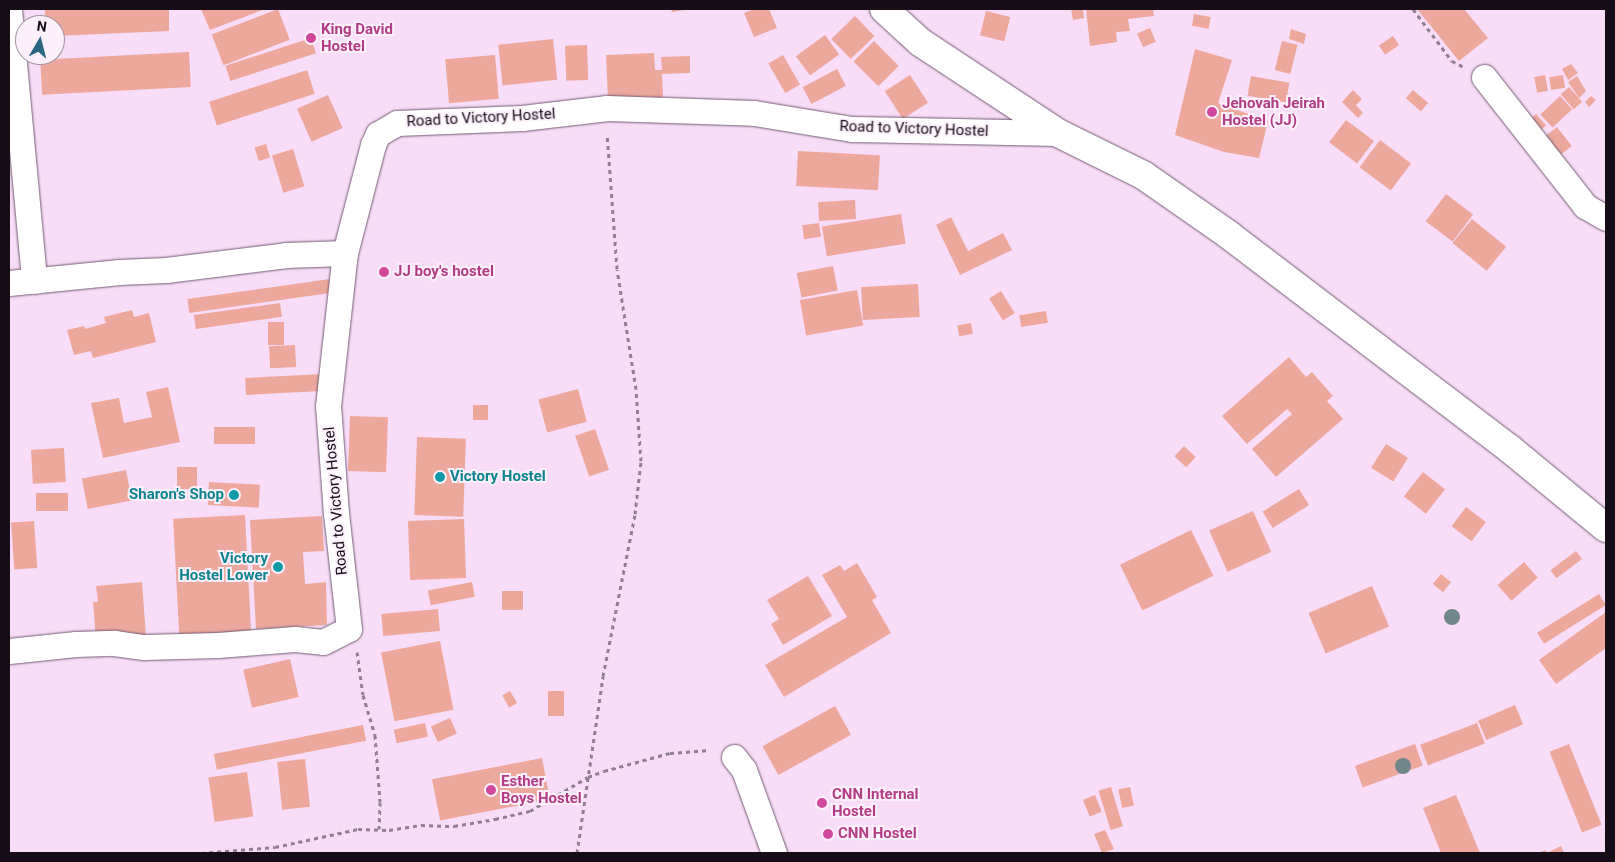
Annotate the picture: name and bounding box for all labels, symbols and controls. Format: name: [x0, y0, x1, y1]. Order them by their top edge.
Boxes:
north arrow: [15, 15, 65, 65]
text: N: [36, 18, 48, 35]
place label: King David Hostel: [321, 20, 393, 55]
marker: King David Hostel: [305, 32, 317, 44]
place label: Jehovah Jeirah Hostel (JJ): [1222, 94, 1325, 129]
street label: Road to Victory Hostel: [406, 105, 556, 131]
marker: Jehovah Jeirah Hostel (JJ): [1206, 106, 1218, 118]
street label: Road to Victory Hostel: [839, 117, 989, 141]
place label: JJ boy's hostel: [394, 263, 494, 281]
marker: JJ boy's hostel: [378, 266, 390, 278]
street label: Road to Victory Hostel: [321, 426, 351, 576]
place label: Victory Hostel: [450, 468, 546, 486]
marker: Victory Hostel: [434, 471, 446, 483]
place label: Sharon's Shop: [129, 486, 224, 504]
marker: Sharon's Shop: [228, 489, 240, 501]
place label: Victory Hostel Lower: [179, 549, 268, 584]
marker: Victory Hostel Lower: [272, 561, 284, 573]
place label: Esther Boys Hostel: [501, 772, 582, 807]
marker: Esther Boys Hostel: [485, 784, 497, 796]
place label: CNN Internal Hostel: [832, 785, 919, 820]
marker: CNN Internal Hostel: [816, 797, 828, 809]
place label: CNN Hostel: [838, 825, 917, 843]
marker: CNN Hostel: [822, 828, 834, 840]

